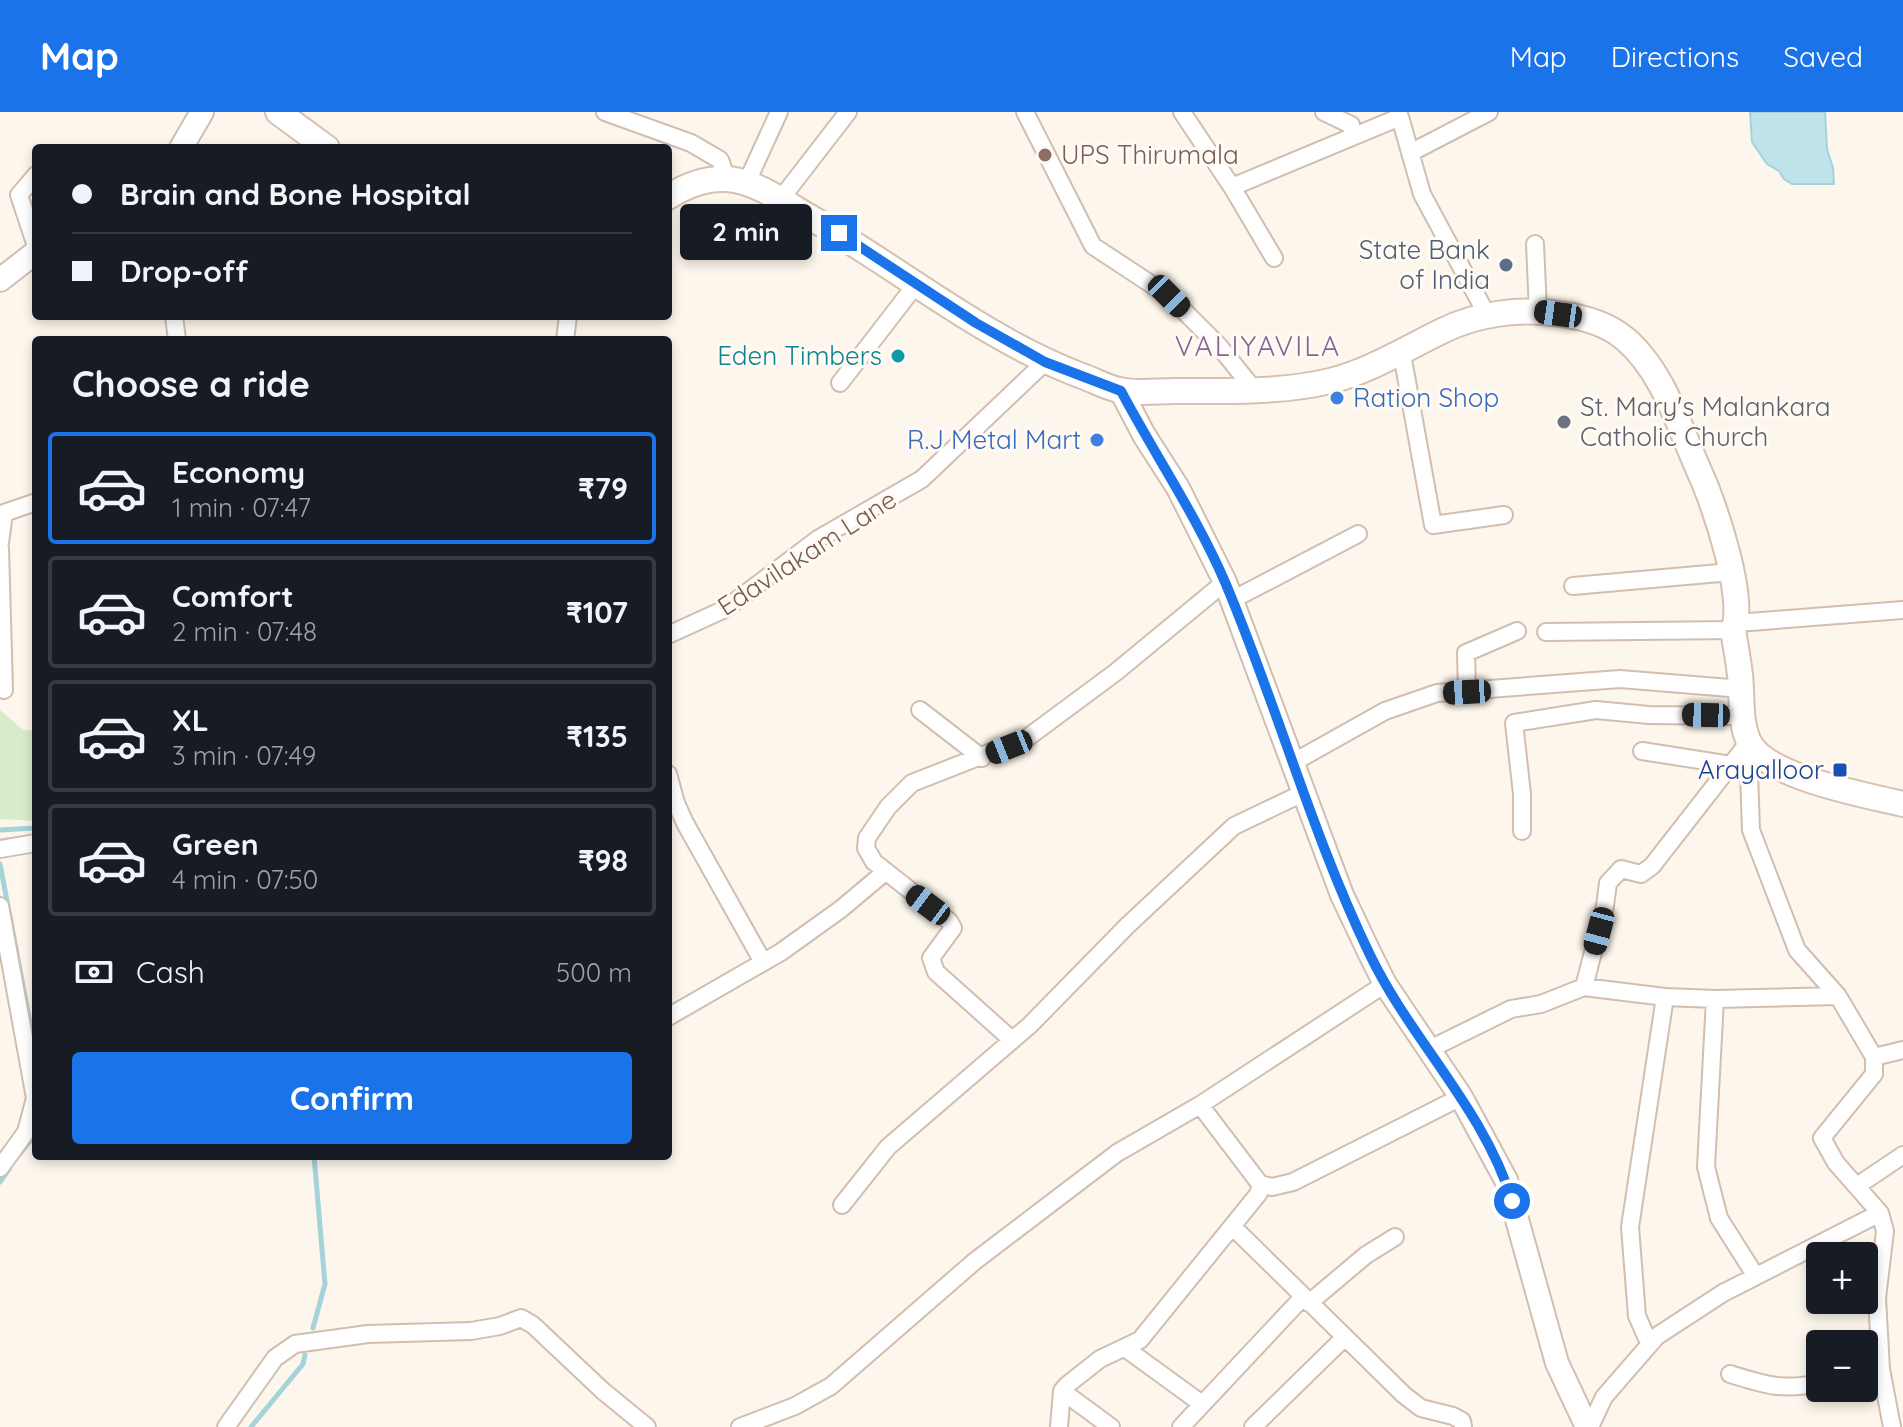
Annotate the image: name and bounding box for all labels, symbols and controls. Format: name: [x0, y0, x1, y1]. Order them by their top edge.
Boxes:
text: Map: [40, 32, 119, 80]
text: Map: [1510, 39, 1567, 74]
text: Directions: [1611, 39, 1739, 74]
text: Saved: [1783, 39, 1863, 74]
place label: UPS Thirumala: [1061, 138, 1239, 171]
marker: UPS Thirumala: [1036, 146, 1054, 164]
text: Brain and Bone Hospital: [120, 175, 471, 213]
callout: 2 min: [679, 205, 811, 261]
text: 2 min: [712, 215, 780, 248]
route end: [821, 215, 857, 251]
place label: State Bank of India: [1359, 233, 1490, 296]
text: Drop-off: [120, 252, 248, 290]
marker: State Bank of India: [1497, 256, 1515, 274]
car: [1144, 271, 1194, 321]
car: [1533, 299, 1583, 329]
district label: VALIYAVILA: [1175, 328, 1341, 363]
place label: Eden Timbers: [717, 339, 882, 372]
marker: Eden Timbers: [889, 347, 907, 365]
text: Choose a ride: [72, 361, 310, 406]
place label: Ration Shop: [1353, 381, 1499, 414]
marker: Ration Shop: [1328, 389, 1346, 407]
place label: St. Mary's Malankara Catholic Church: [1580, 390, 1831, 453]
marker: St. Mary's Malankara Catholic Church: [1555, 413, 1573, 431]
place label: R.J Metal Mart: [907, 423, 1081, 456]
marker: R.J Metal Mart: [1088, 431, 1106, 449]
icon: car: [76, 452, 148, 524]
text: Economy: [172, 453, 305, 491]
text: ₹79: [578, 469, 628, 507]
street label: Edavilakam Lane: [711, 482, 902, 623]
text: 1 min · 07:47: [172, 491, 311, 524]
icon: car: [76, 576, 148, 648]
text: Comfort: [172, 577, 293, 615]
text: ₹107: [566, 593, 628, 631]
text: 2 min · 07:48: [172, 615, 317, 648]
car: [1442, 679, 1492, 705]
icon: car: [76, 700, 148, 772]
text: XL: [172, 701, 209, 739]
car: [1682, 703, 1730, 727]
text: ₹135: [566, 717, 628, 755]
car: [982, 727, 1036, 767]
text: 3 min · 07:49: [172, 739, 316, 772]
place label: Arayalloor: [1698, 753, 1824, 786]
marker: Arayalloor: [1831, 761, 1849, 779]
icon: car: [76, 824, 148, 896]
text: Green: [172, 825, 259, 863]
text: ₹98: [578, 841, 628, 879]
text: 4 min · 07:50: [172, 863, 318, 896]
car: [902, 881, 954, 929]
car: [1581, 905, 1617, 957]
icon: cash: [72, 950, 116, 994]
text: Cash: [136, 953, 205, 991]
text: 500 m: [556, 956, 632, 989]
button: Confirm: [72, 1052, 632, 1144]
route start: [1494, 1183, 1530, 1219]
map controls: [1806, 1242, 1878, 1402]
button: +: [1806, 1242, 1878, 1314]
button: −: [1806, 1330, 1878, 1402]

